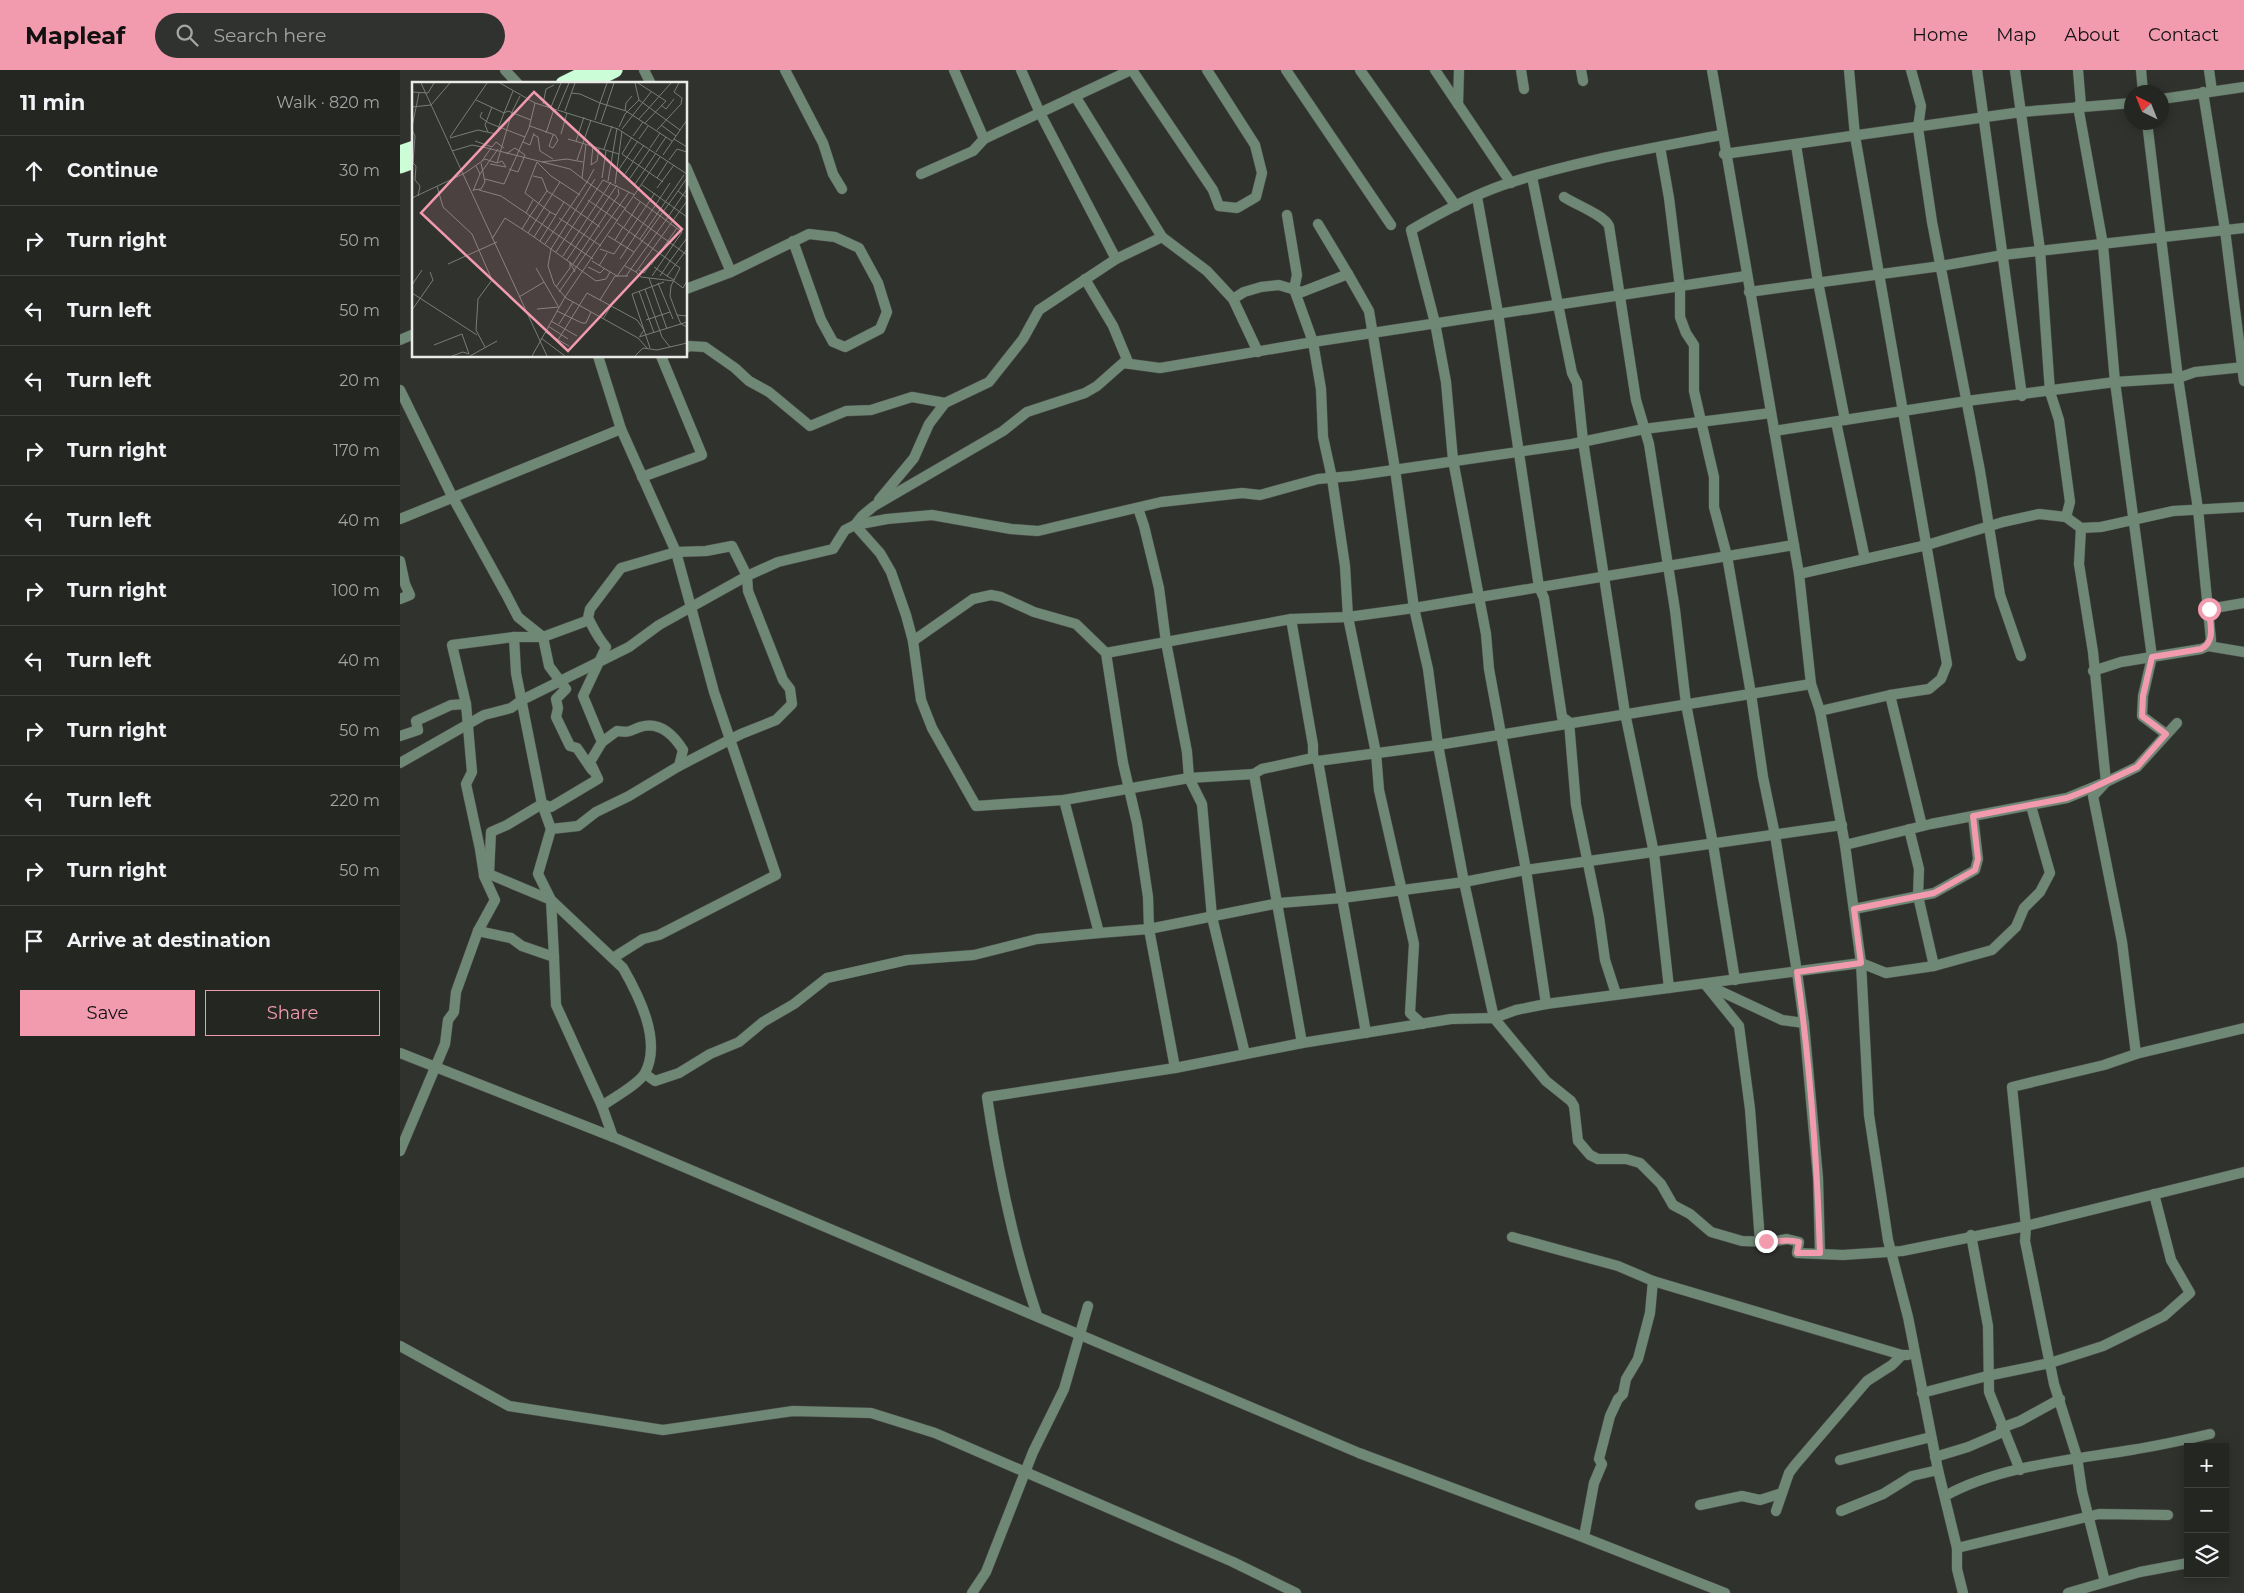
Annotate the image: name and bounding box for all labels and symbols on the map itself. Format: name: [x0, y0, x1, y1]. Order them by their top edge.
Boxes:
inset map: [412, 82, 688, 358]
north arrow: [2124, 85, 2169, 130]
route start: [2198, 598, 2221, 621]
route end: [1755, 1230, 1778, 1253]

